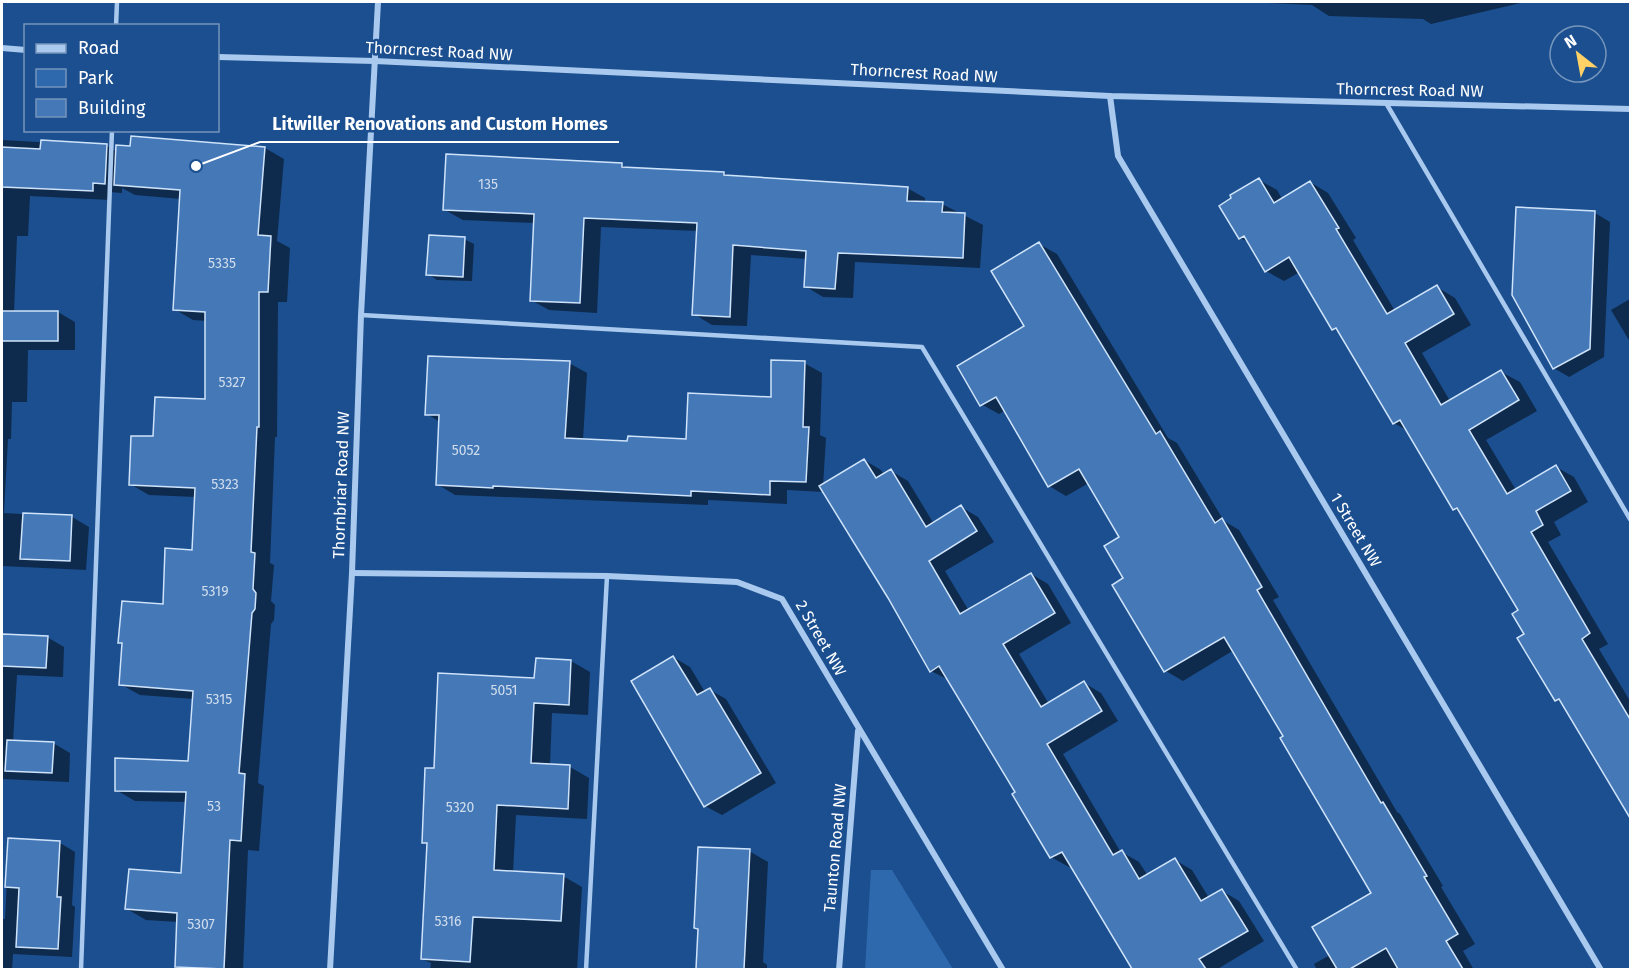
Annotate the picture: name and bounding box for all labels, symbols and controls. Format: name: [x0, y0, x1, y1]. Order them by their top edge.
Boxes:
legend: [24, 24, 219, 132]
north arrow: [1548, 24, 1608, 84]
text: N: [1561, 31, 1580, 52]
text: Road: [78, 37, 120, 59]
street label: Thorncrest Road NW: [365, 38, 513, 64]
street label: Thorncrest Road NW: [850, 60, 998, 86]
text: Park: [78, 67, 114, 89]
street label: Thorncrest Road NW: [1336, 79, 1484, 101]
text: Building: [78, 97, 146, 119]
callout: Litwiller Renovations and Custom Homes: [260, 106, 619, 142]
text: Litwiller Renovations and Custom Homes: [272, 113, 608, 135]
house number: 135: [478, 176, 498, 193]
house number: 5335: [208, 255, 236, 272]
house number: 5327: [219, 374, 245, 391]
street label: Thornbriar Road NW: [329, 411, 353, 559]
house number: 5052: [452, 442, 480, 459]
house number: 5323: [211, 476, 239, 493]
street label: 1 Street NW: [1326, 490, 1386, 570]
house number: 5319: [202, 583, 228, 600]
street label: 2 Street NW: [792, 597, 850, 679]
house number: 5051: [490, 682, 518, 699]
house number: 5315: [206, 691, 232, 708]
street label: Taunton Road NW: [820, 783, 850, 913]
house number: 53: [207, 798, 221, 815]
house number: 5320: [446, 799, 474, 816]
house number: 5316: [434, 913, 462, 930]
house number: 5307: [187, 916, 215, 933]

